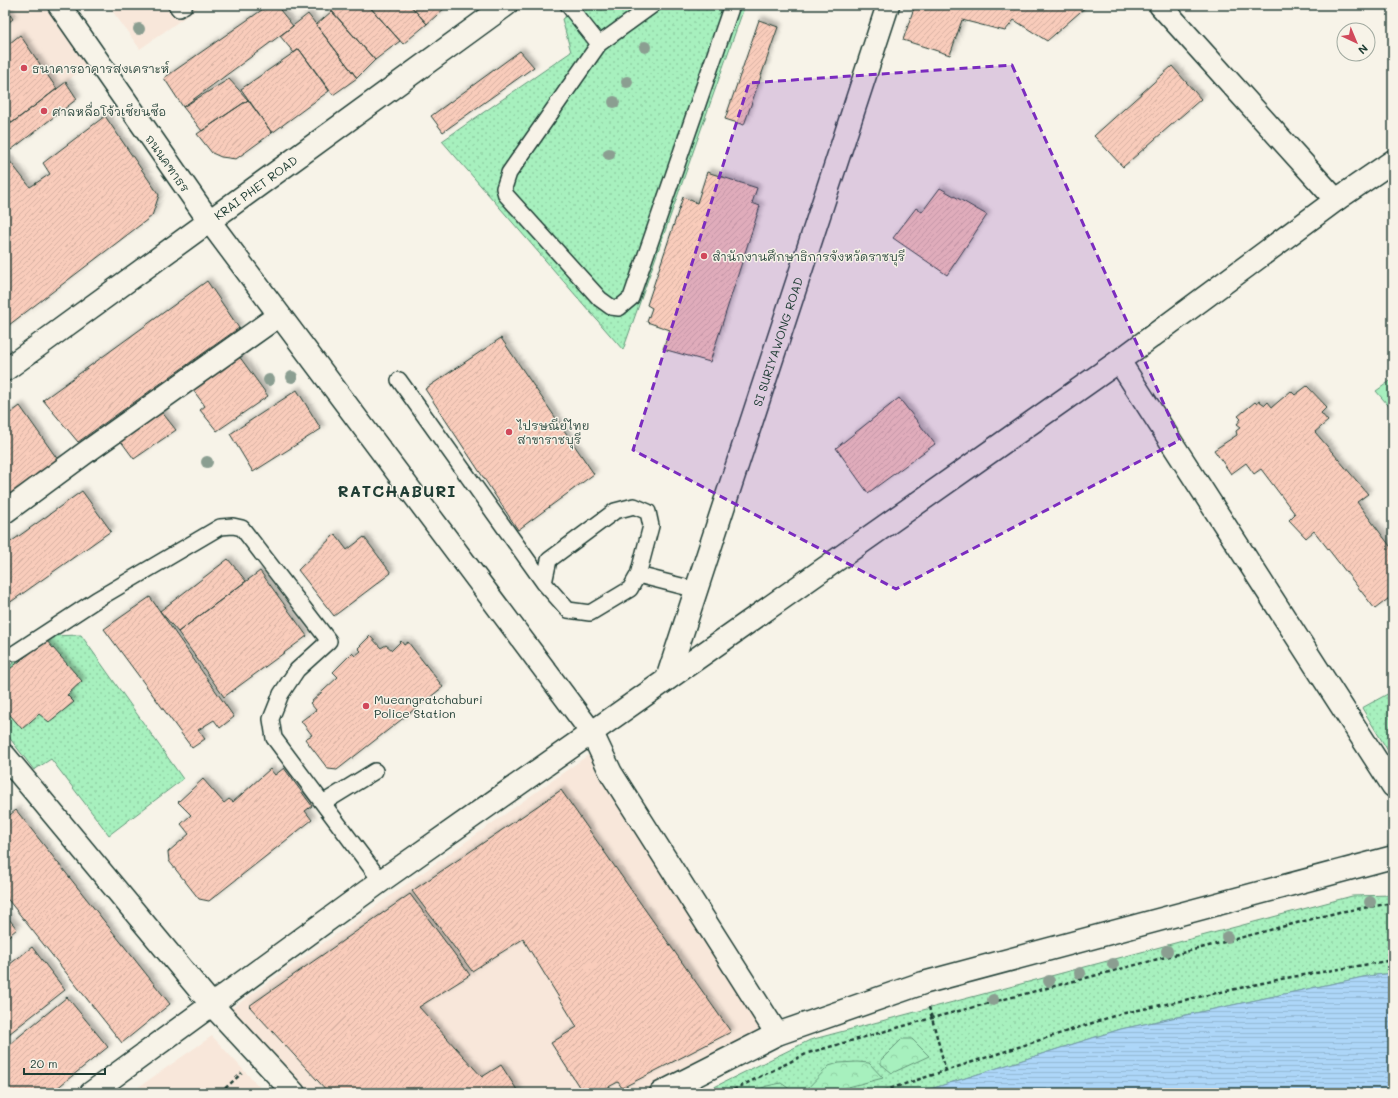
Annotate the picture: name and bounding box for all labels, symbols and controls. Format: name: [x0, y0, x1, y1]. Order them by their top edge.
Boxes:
north arrow: [1336, 22, 1376, 62]
text: N: [1355, 41, 1372, 58]
place label: ธนาคารอาคารสงเคราะห์: [32, 60, 169, 76]
marker: ธนาคารอาคารสงเคราะห์: [19, 63, 29, 73]
place label: ศาลหลื่อโจ้วเซียนซือ: [52, 101, 166, 119]
marker: ศาลหลื่อโจ้วเซียนซือ: [39, 106, 49, 116]
street label: ถนนคฑาธร: [142, 131, 194, 195]
street label: KRAI PHET ROAD: [211, 152, 300, 223]
place label: สำนักงานศึกษาธิการจังหวัดราชบุรี: [712, 248, 905, 267]
marker: สำนักงานศึกษาธิการจังหวัดราชบุรี: [699, 251, 709, 261]
street label: SI SURIYAWONG ROAD: [749, 275, 806, 408]
place label: ไปรษณีย์ไทย สาขาราชบุรี: [516, 417, 589, 450]
marker: ไปรษณีย์ไทย สาขาราชบุรี: [504, 427, 514, 437]
district label: RATCHABURI: [338, 480, 456, 501]
place label: Mueangratchaburi Police Station: [374, 691, 483, 721]
marker: Mueangratchaburi Police Station: [361, 701, 371, 711]
scale bar: [24, 1050, 105, 1076]
text: 20 m: [30, 1055, 58, 1071]

